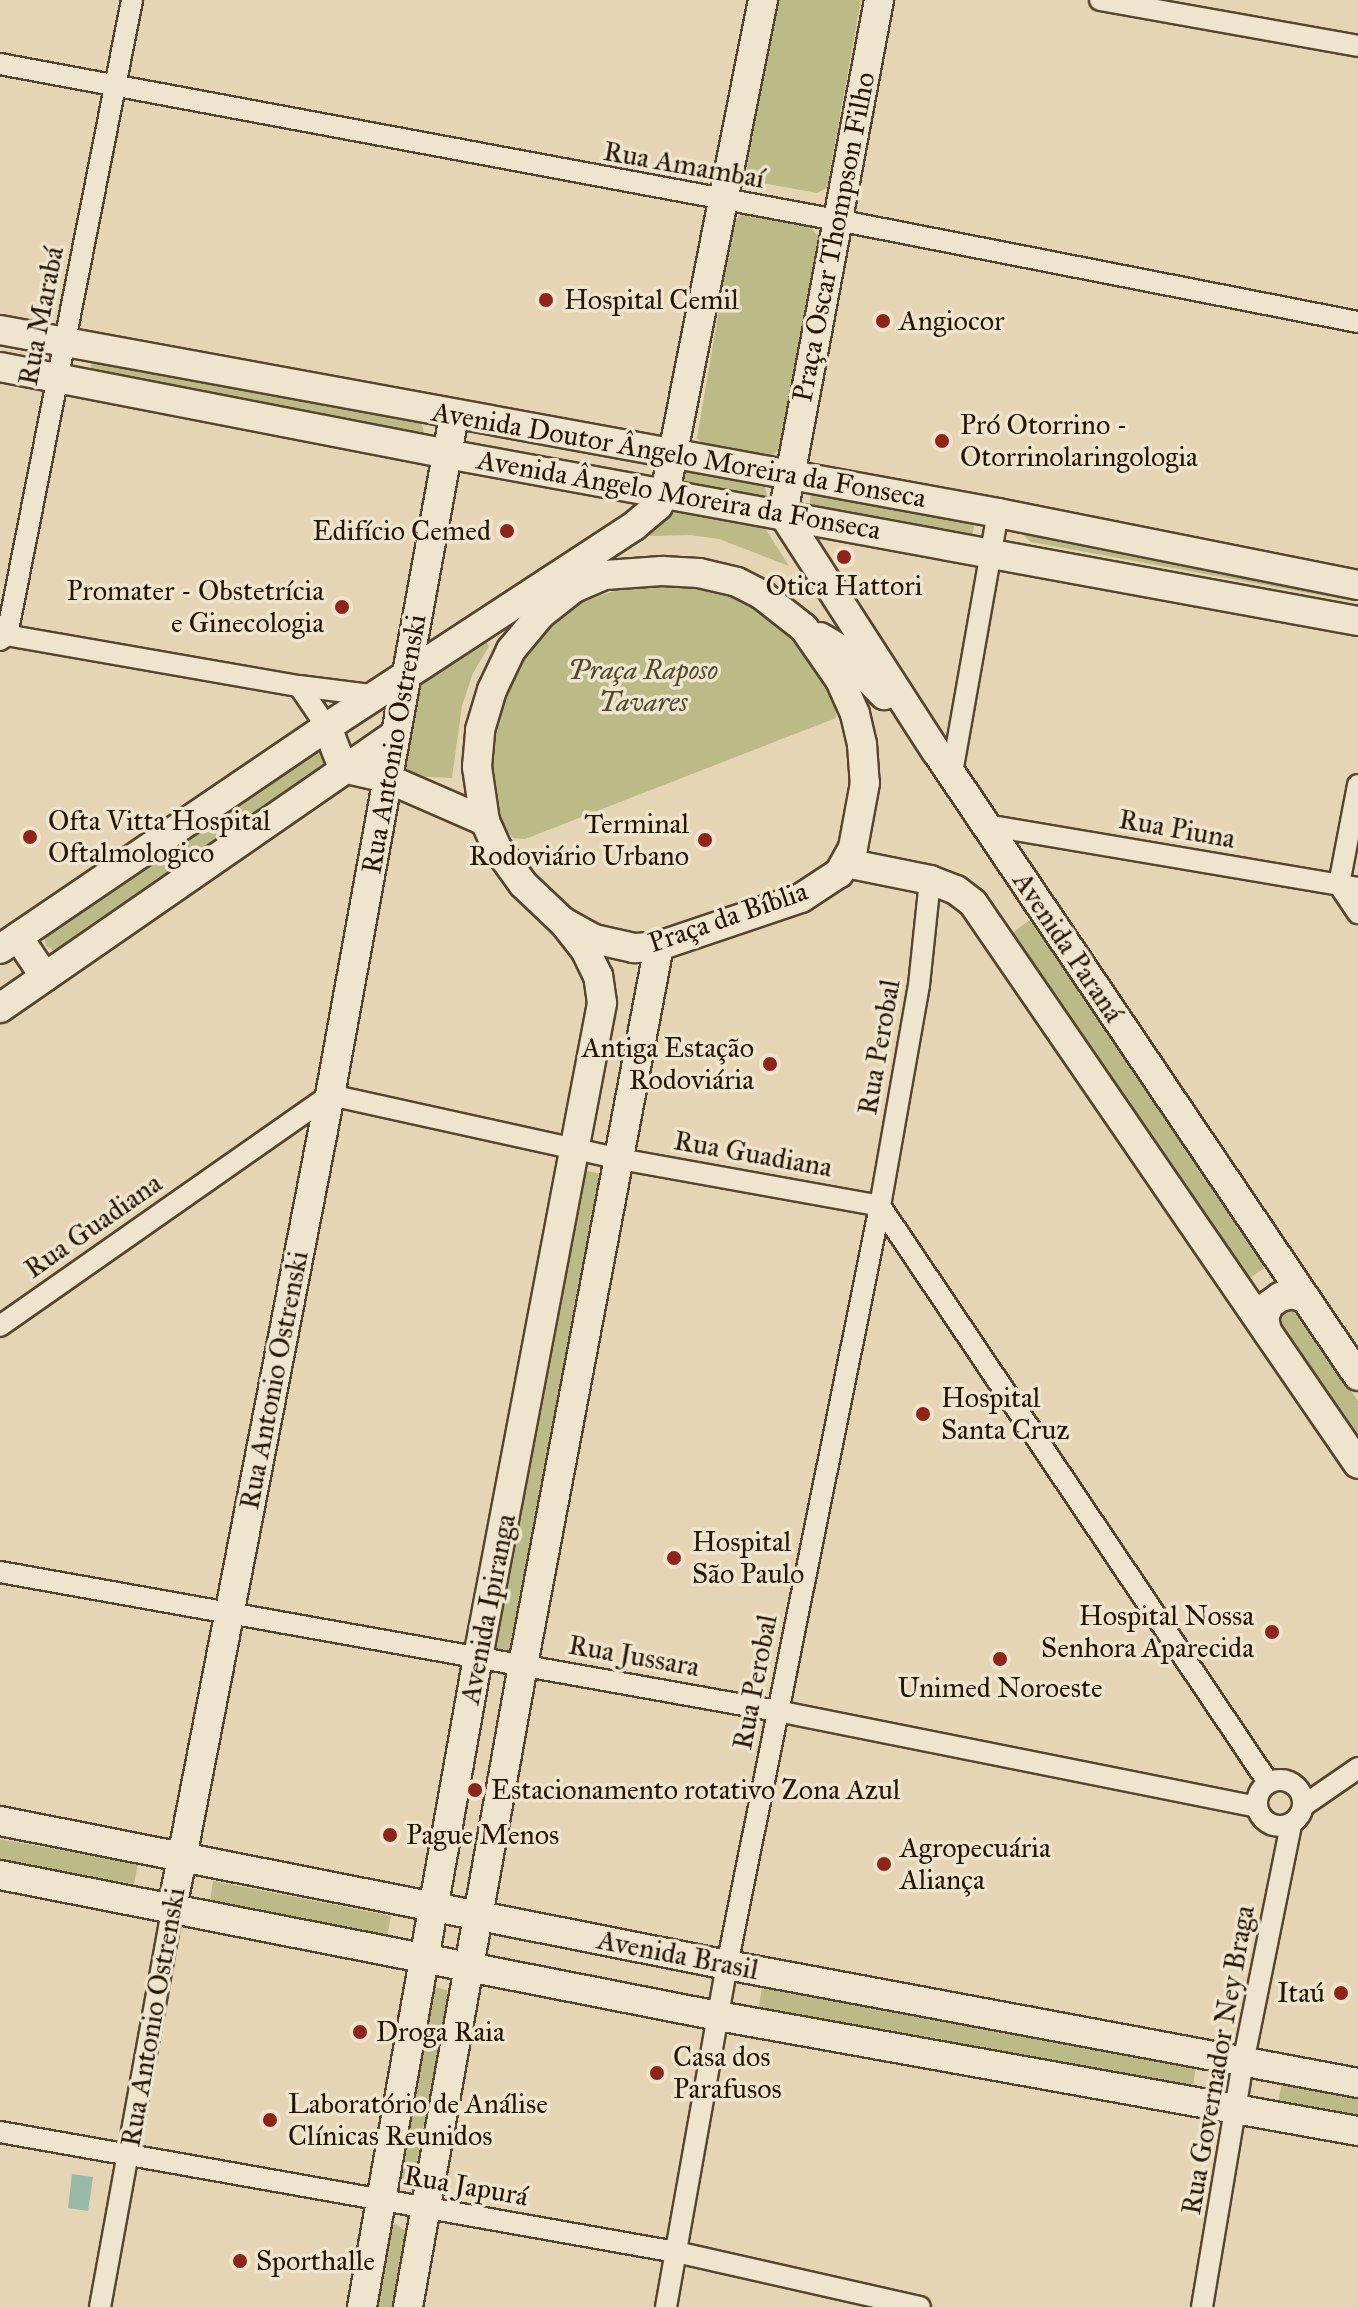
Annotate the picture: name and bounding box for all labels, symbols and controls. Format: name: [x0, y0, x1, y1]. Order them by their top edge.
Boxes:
street label: Praça Oscar Thompson Filho: [786, 69, 882, 405]
street label: Rua Amambaí: [601, 134, 767, 196]
street label: Rua Marabá: [11, 244, 71, 388]
place label: Hospital Cemil: [564, 283, 739, 317]
marker: Hospital Cemil: [535, 289, 557, 311]
place label: Angiocor: [899, 304, 1004, 338]
marker: Angiocor: [874, 312, 892, 330]
street label: Avenida Doutor Ângelo Moreira da Fonseca: [429, 395, 929, 515]
place label: Pró Otorrino - Otorrinolaringologia: [960, 408, 1198, 474]
marker: Pró Otorrino - Otorrinolaringologia: [931, 430, 953, 452]
street label: Avenida Ângelo Moreira da Fonseca: [475, 443, 883, 547]
place label: Edifício Cemed: [313, 514, 491, 548]
marker: Edifício Cemed: [498, 522, 516, 540]
marker: Otica Hattori: [835, 548, 853, 566]
place label: Otica Hattori: [766, 569, 922, 603]
place label: Promater - Obstetrícia e Ginecologia: [67, 574, 324, 640]
marker: Promater - Obstetrícia e Ginecologia: [331, 596, 353, 618]
street label: Rua Antonio Ostrenski: [355, 612, 433, 876]
park label: Praça Raposo Tavares: [568, 653, 718, 719]
street label: Rua Piuna: [1116, 802, 1238, 856]
place label: Ofta Vitta Hospital Oftalmologico: [48, 804, 271, 870]
place label: Terminal Rodoviário Urbano: [469, 807, 689, 873]
marker: Ofta Vitta Hospital Oftalmologico: [19, 826, 41, 848]
marker: Terminal Rodoviário Urbano: [696, 831, 714, 849]
street label: Avenida Paraná: [1005, 866, 1131, 1028]
street label: Praça da Bíblia: [644, 874, 812, 960]
street label: Rua Perobal: [851, 977, 907, 1117]
place label: Antiga Estação Rodoviária: [582, 1031, 754, 1097]
marker: Antiga Estação Rodoviária: [761, 1055, 779, 1073]
street label: Rua Guadiana: [671, 1124, 835, 1184]
street label: Rua Guadiana: [18, 1166, 168, 1286]
street label: Rua Antonio Ostrenski: [232, 1248, 316, 1512]
place label: Hospital Santa Cruz: [941, 1381, 1069, 1447]
marker: Hospital Santa Cruz: [912, 1403, 934, 1425]
street label: Avenida Ipiranga: [453, 1511, 523, 1707]
place label: Hospital São Paulo: [692, 1525, 804, 1591]
marker: Hospital São Paulo: [663, 1547, 685, 1569]
place label: Hospital Nossa Senhora Aparecida: [1041, 1599, 1254, 1665]
street label: Rua Perobal: [725, 1612, 785, 1752]
marker: Hospital Nossa Senhora Aparecida: [1261, 1621, 1283, 1643]
street label: Rua Jussara: [566, 1628, 702, 1684]
marker: Unimed Noroeste: [991, 1650, 1009, 1668]
place label: Unimed Noroeste: [897, 1671, 1103, 1705]
place label: Estacionamento rotativo Zona Azul: [491, 1773, 900, 1807]
marker: Estacionamento rotativo Zona Azul: [466, 1781, 484, 1799]
place label: Pague Menos: [406, 1818, 559, 1852]
marker: Pague Menos: [381, 1826, 399, 1844]
place label: Agropecuária Aliança: [900, 1831, 1051, 1897]
marker: Agropecuária Aliança: [875, 1855, 893, 1873]
street label: Rua Antonio Ostrenski: [114, 1885, 192, 2149]
street label: Rua Governador Ney Braga: [1174, 1903, 1262, 2217]
street label: Avenida Brasil: [595, 1923, 761, 1987]
place label: Itaú: [1277, 1976, 1325, 2010]
marker: Itaú: [1332, 1984, 1350, 2002]
place label: Droga Raia: [376, 2015, 505, 2049]
marker: Droga Raia: [351, 2023, 369, 2041]
place label: Casa dos Parafusos: [673, 2040, 782, 2106]
marker: Casa dos Parafusos: [648, 2064, 666, 2082]
place label: Laboratório de Análise Clínicas Reunidos: [288, 2087, 548, 2153]
marker: Laboratório de Análise Clínicas Reunidos: [259, 2109, 281, 2131]
street label: Rua Japurá: [401, 2159, 531, 2213]
place label: Sporthalle: [256, 2244, 375, 2278]
marker: Sporthalle: [231, 2252, 249, 2270]

